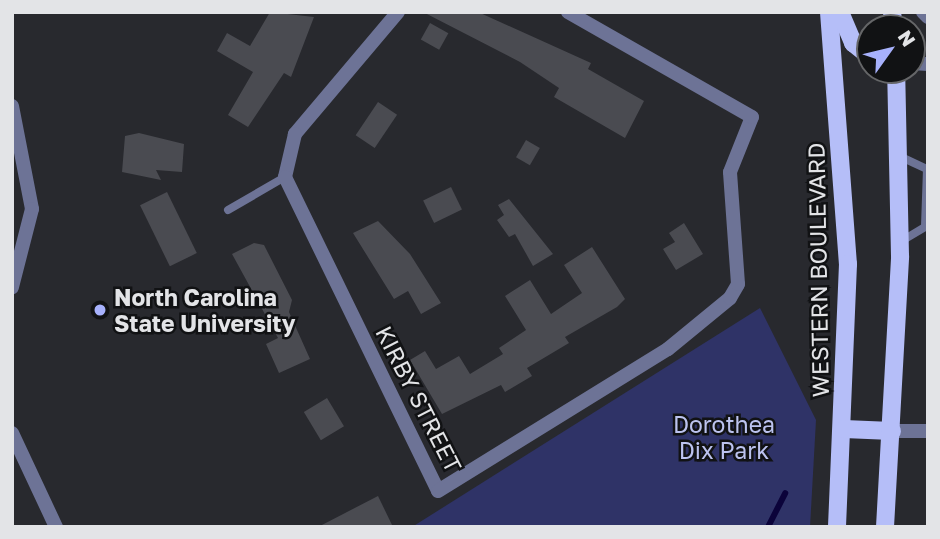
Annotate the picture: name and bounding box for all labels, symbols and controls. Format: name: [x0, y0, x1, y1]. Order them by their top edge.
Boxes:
north arrow: [856, 14, 926, 84]
text: N: [894, 26, 921, 51]
street label: WESTERN BOULEVARD: [802, 142, 834, 398]
place label: North Carolina State University: [114, 283, 296, 337]
marker: North Carolina State University: [92, 302, 108, 318]
street label: KIRBY STREET: [370, 321, 468, 477]
park label: Dorothea Dix Park: [673, 410, 775, 464]

